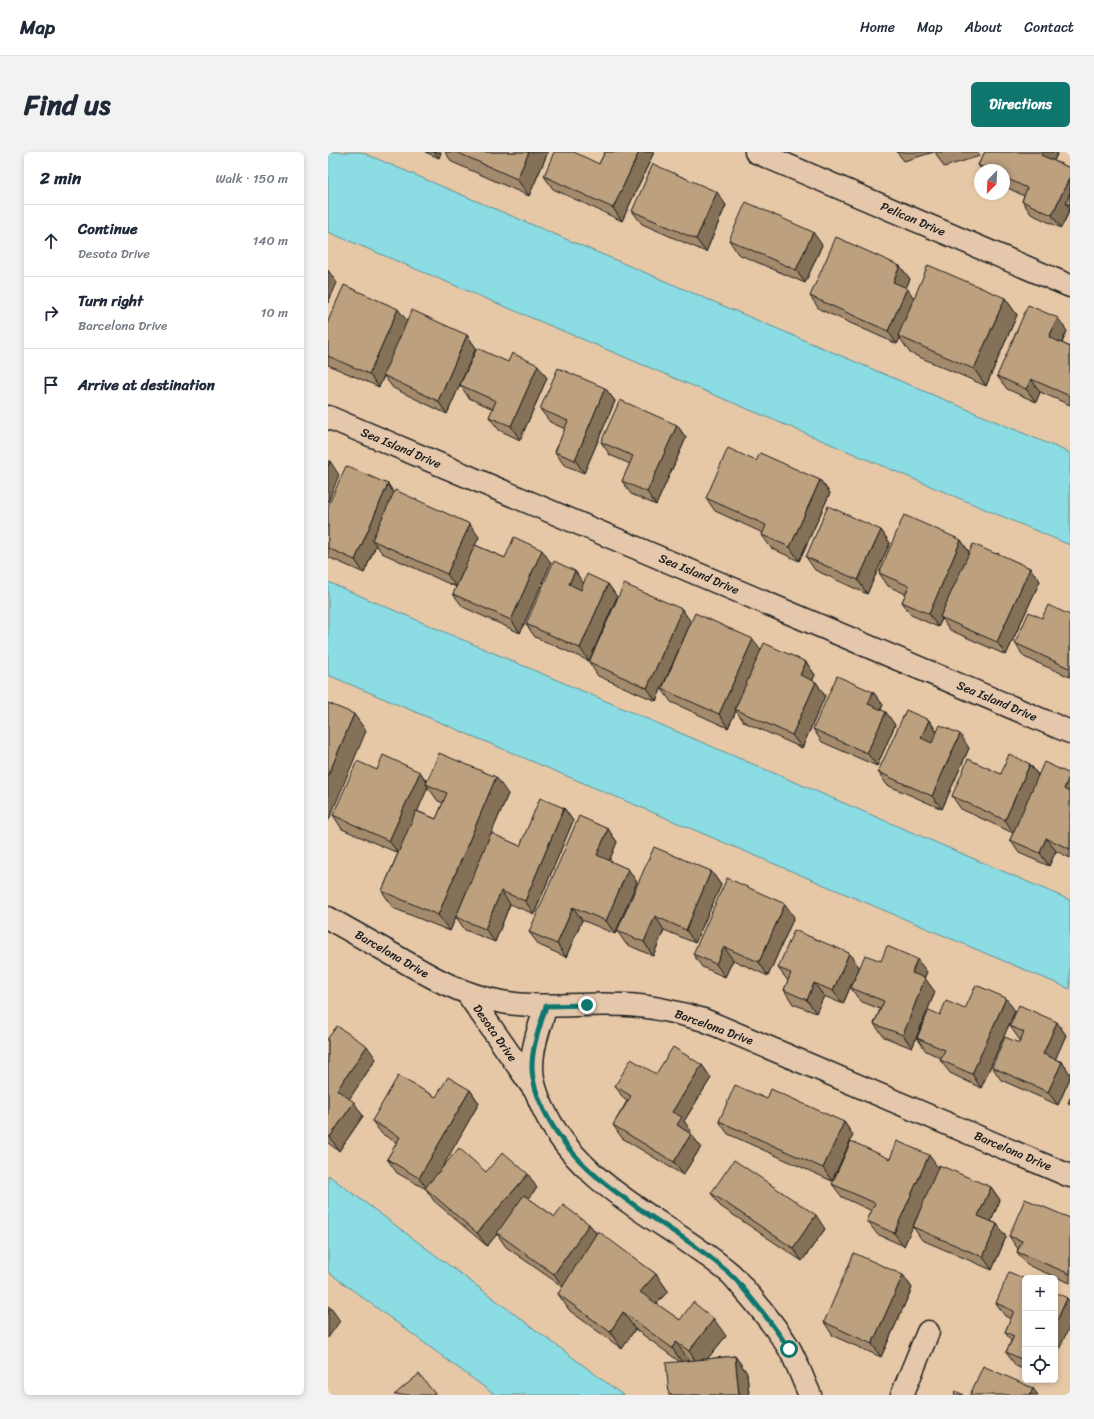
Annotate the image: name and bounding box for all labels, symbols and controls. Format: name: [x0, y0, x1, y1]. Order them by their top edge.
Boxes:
text: Map: [20, 11, 55, 44]
text: Home: [860, 15, 895, 40]
text: Map: [917, 15, 943, 40]
text: About: [965, 15, 1002, 40]
text: Contact: [1024, 15, 1074, 40]
text: Find us: [24, 80, 111, 129]
button: Directions: [971, 82, 1070, 127]
text: 2 min: [40, 163, 81, 193]
north arrow: [974, 164, 1010, 200]
text: Walk · 150 m: [215, 167, 288, 190]
street label: Pelican Drive: [877, 195, 949, 243]
text: Continue: [78, 216, 138, 242]
text: 140 m: [253, 229, 288, 252]
icon: ahead: [40, 230, 62, 252]
text: Desota Drive: [78, 242, 150, 265]
text: Turn right: [78, 288, 143, 314]
text: 10 m: [261, 301, 288, 324]
icon: right: [40, 302, 62, 324]
text: Barcelona Drive: [78, 314, 167, 337]
text: Arrive at destination: [78, 372, 215, 398]
icon: arrive: [40, 374, 62, 396]
street label: Sea Island Drive: [357, 421, 445, 475]
street label: Sea Island Drive: [655, 547, 743, 601]
street label: Sea Island Drive: [953, 674, 1041, 728]
street label: Barcelona Drive: [351, 924, 433, 984]
route end: [578, 996, 596, 1014]
street label: Desota Drive: [467, 999, 523, 1067]
street label: Barcelona Drive: [672, 1003, 757, 1052]
street label: Barcelona Drive: [971, 1125, 1055, 1177]
map controls: [1022, 1275, 1058, 1383]
button: +: [1022, 1275, 1058, 1311]
button: −: [1022, 1311, 1058, 1347]
route start: [780, 1340, 798, 1358]
button: locate: [1022, 1347, 1058, 1383]

